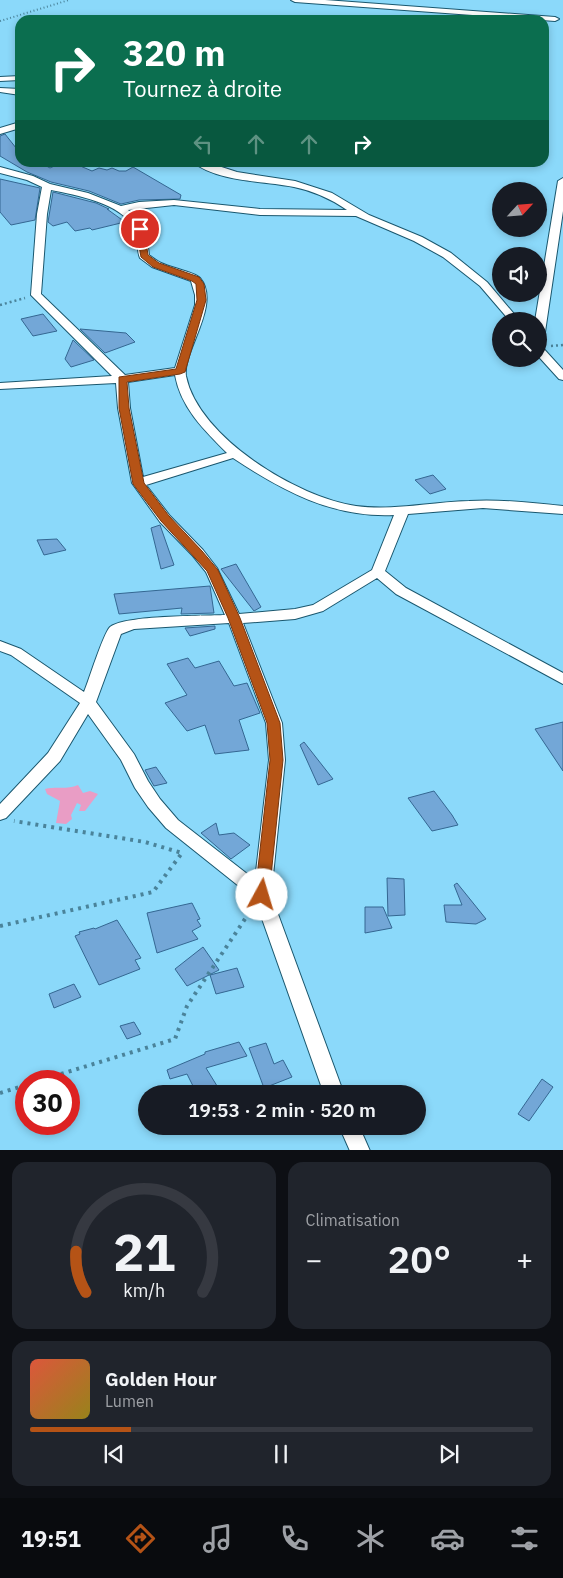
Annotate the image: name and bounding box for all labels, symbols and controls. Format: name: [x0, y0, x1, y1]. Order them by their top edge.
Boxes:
text: 320 m: [123, 30, 226, 76]
icon: right: [40, 35, 105, 100]
text: Tournez à droite: [123, 74, 282, 103]
icon: left: [189, 130, 217, 158]
icon: ahead: [242, 130, 270, 158]
icon: ahead: [295, 130, 323, 158]
icon: right: [348, 130, 376, 158]
north arrow: [492, 182, 548, 238]
map controls: [492, 182, 547, 367]
pin: [119, 208, 161, 250]
icon: arrive: [126, 215, 154, 243]
button: sound: [492, 247, 547, 302]
button: search: [492, 312, 547, 367]
position arrow: [235, 868, 287, 920]
speed limit sign: 30: [15, 1070, 80, 1135]
text: 19:53 · 2 min · 520 m: [188, 1098, 376, 1122]
text: Climatisation: [306, 1210, 400, 1230]
text: 21: [113, 1218, 175, 1285]
text: 20°: [388, 1234, 451, 1283]
text: −: [306, 1241, 322, 1278]
text: +: [516, 1241, 533, 1278]
text: km/h: [123, 1279, 165, 1302]
text: Golden Hour: [105, 1367, 217, 1391]
text: Lumen: [105, 1391, 154, 1411]
icon: previous: [100, 1440, 128, 1468]
icon: pause: [267, 1440, 295, 1468]
icon: next: [435, 1440, 463, 1468]
icon: directions: [123, 1521, 158, 1556]
icon: music: [200, 1521, 235, 1556]
icon: phone: [277, 1521, 312, 1556]
icon: climate: [353, 1521, 388, 1556]
icon: car: [430, 1521, 465, 1556]
icon: filters: [507, 1521, 542, 1556]
text: 19:51: [21, 1524, 81, 1553]

